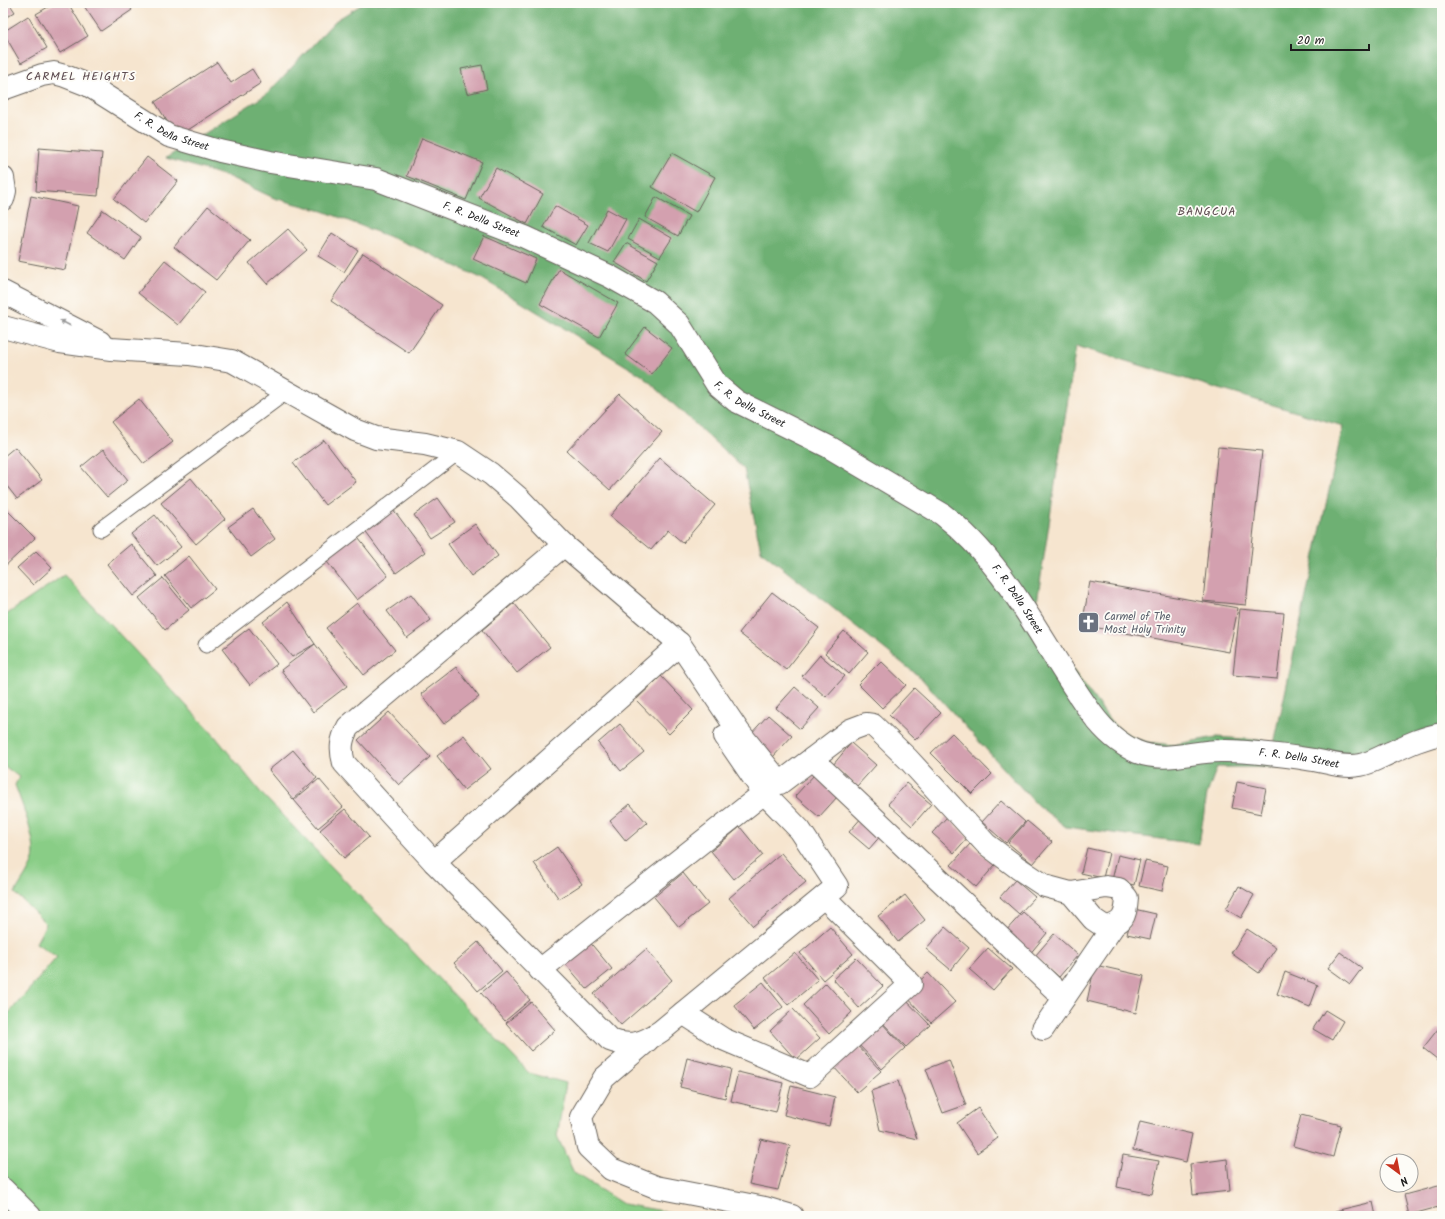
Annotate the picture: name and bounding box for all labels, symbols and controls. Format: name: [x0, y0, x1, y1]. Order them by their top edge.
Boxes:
scale bar: [1291, 26, 1369, 52]
text: 20 m: [1297, 31, 1325, 50]
district label: CARMEL HEIGHTS: [26, 67, 136, 86]
street label: F. R. Della Street: [130, 107, 212, 156]
street label: F. R. Della Street: [440, 197, 523, 243]
district label: BANGCUA: [1177, 202, 1237, 221]
one-way arrow: [59, 320, 71, 326]
street label: F. R. Della Street: [709, 376, 789, 433]
street label: F. R. Della Street: [987, 560, 1048, 638]
place label: Carmel of The Most Holy Trinity: [1104, 608, 1187, 639]
church icon: Carmel of The Most Holy Trinity: [1075, 610, 1101, 636]
street label: F. R. Della Street: [1258, 744, 1341, 774]
north arrow: [1379, 1153, 1419, 1193]
text: N: [1396, 1171, 1411, 1190]

